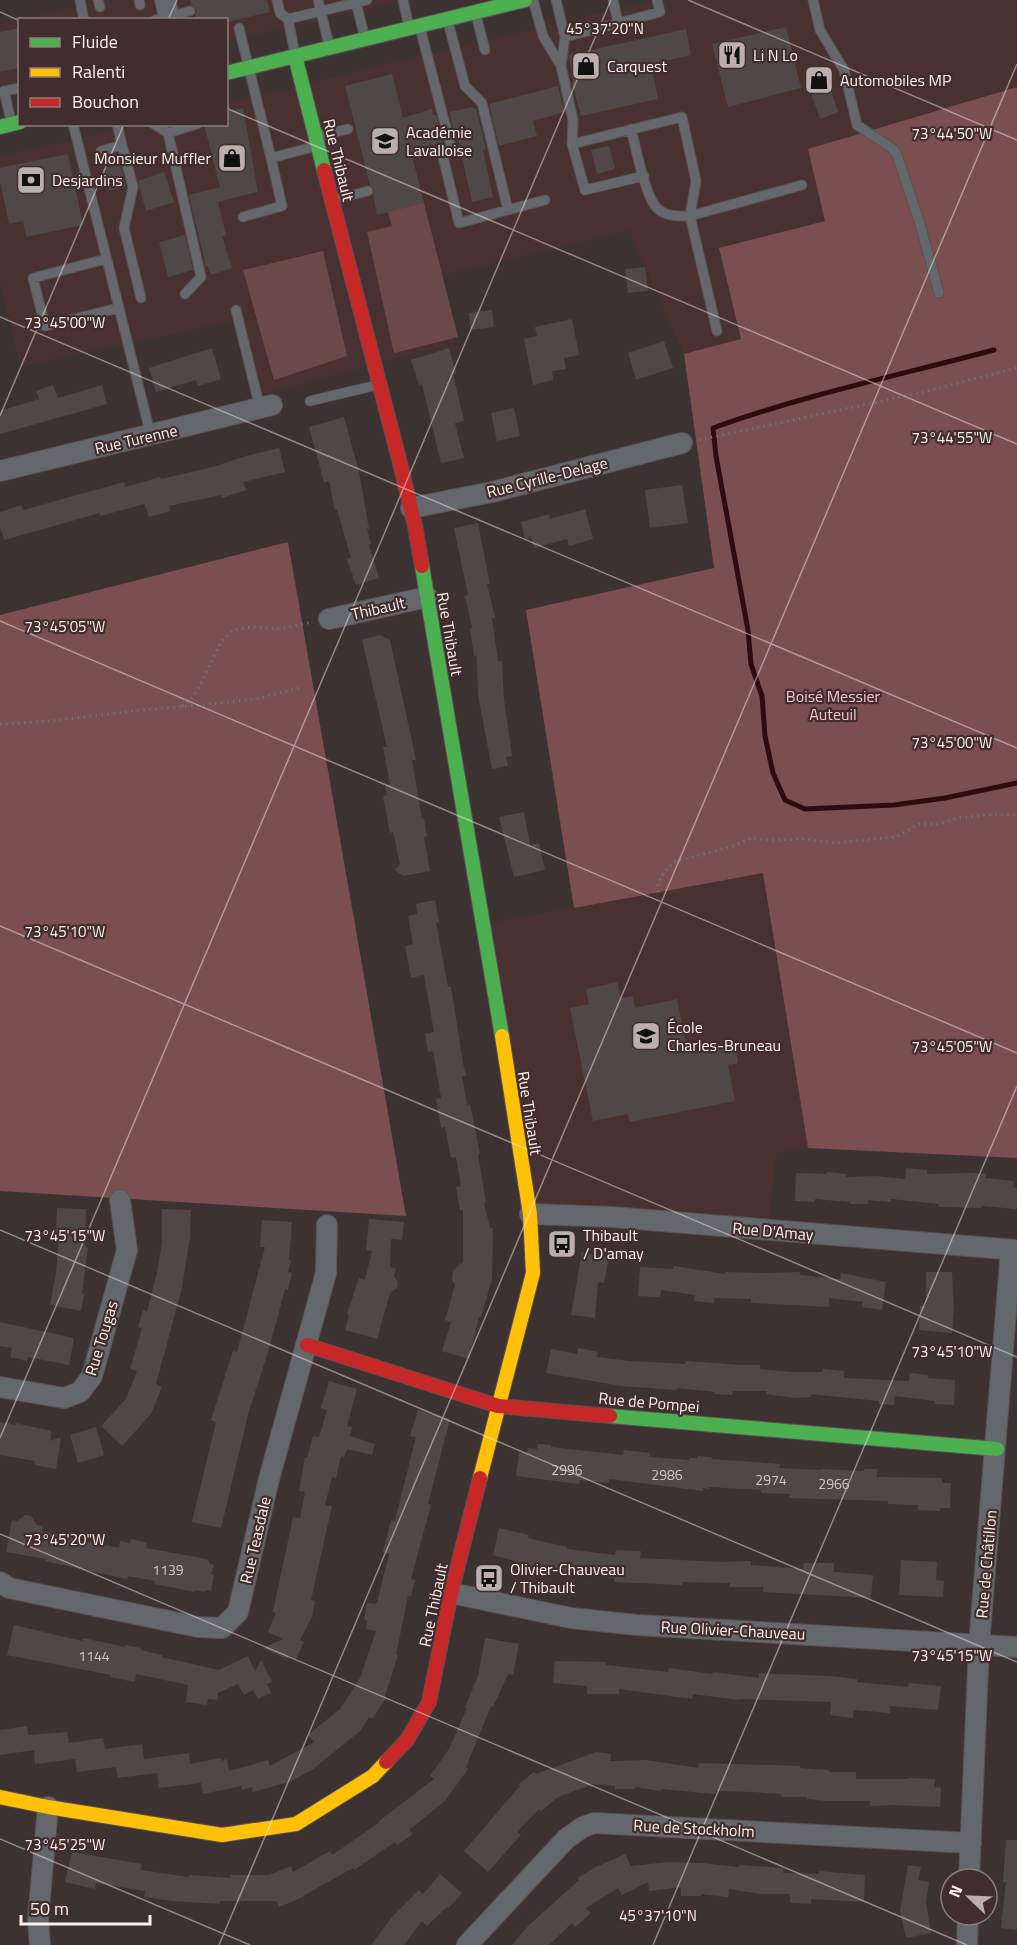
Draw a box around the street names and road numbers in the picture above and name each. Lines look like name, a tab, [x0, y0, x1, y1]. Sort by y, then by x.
street label: Rue Thibault	[317, 116, 361, 204]
street label: Rue Turenne	[92, 418, 180, 460]
street label: Rue Cyrille-Delage	[484, 450, 610, 504]
street label: Thibault	[349, 590, 408, 626]
street label: Rue Thibault	[431, 590, 469, 678]
street label: Rue Thibault	[512, 1069, 549, 1157]
street label: Rue D'Amay	[731, 1215, 815, 1247]
street label: Rue Tougas	[78, 1297, 124, 1379]
street label: Rue de Pompei	[598, 1386, 700, 1418]
street label: Rue Teasdale	[233, 1494, 277, 1586]
street label: Rue de Châtillon	[969, 1509, 1003, 1619]
street label: Rue Thibault	[412, 1561, 454, 1649]
street label: Rue Olivier-Chauveau	[660, 1614, 806, 1646]
street label: Rue de Stockholm	[633, 1813, 755, 1843]

